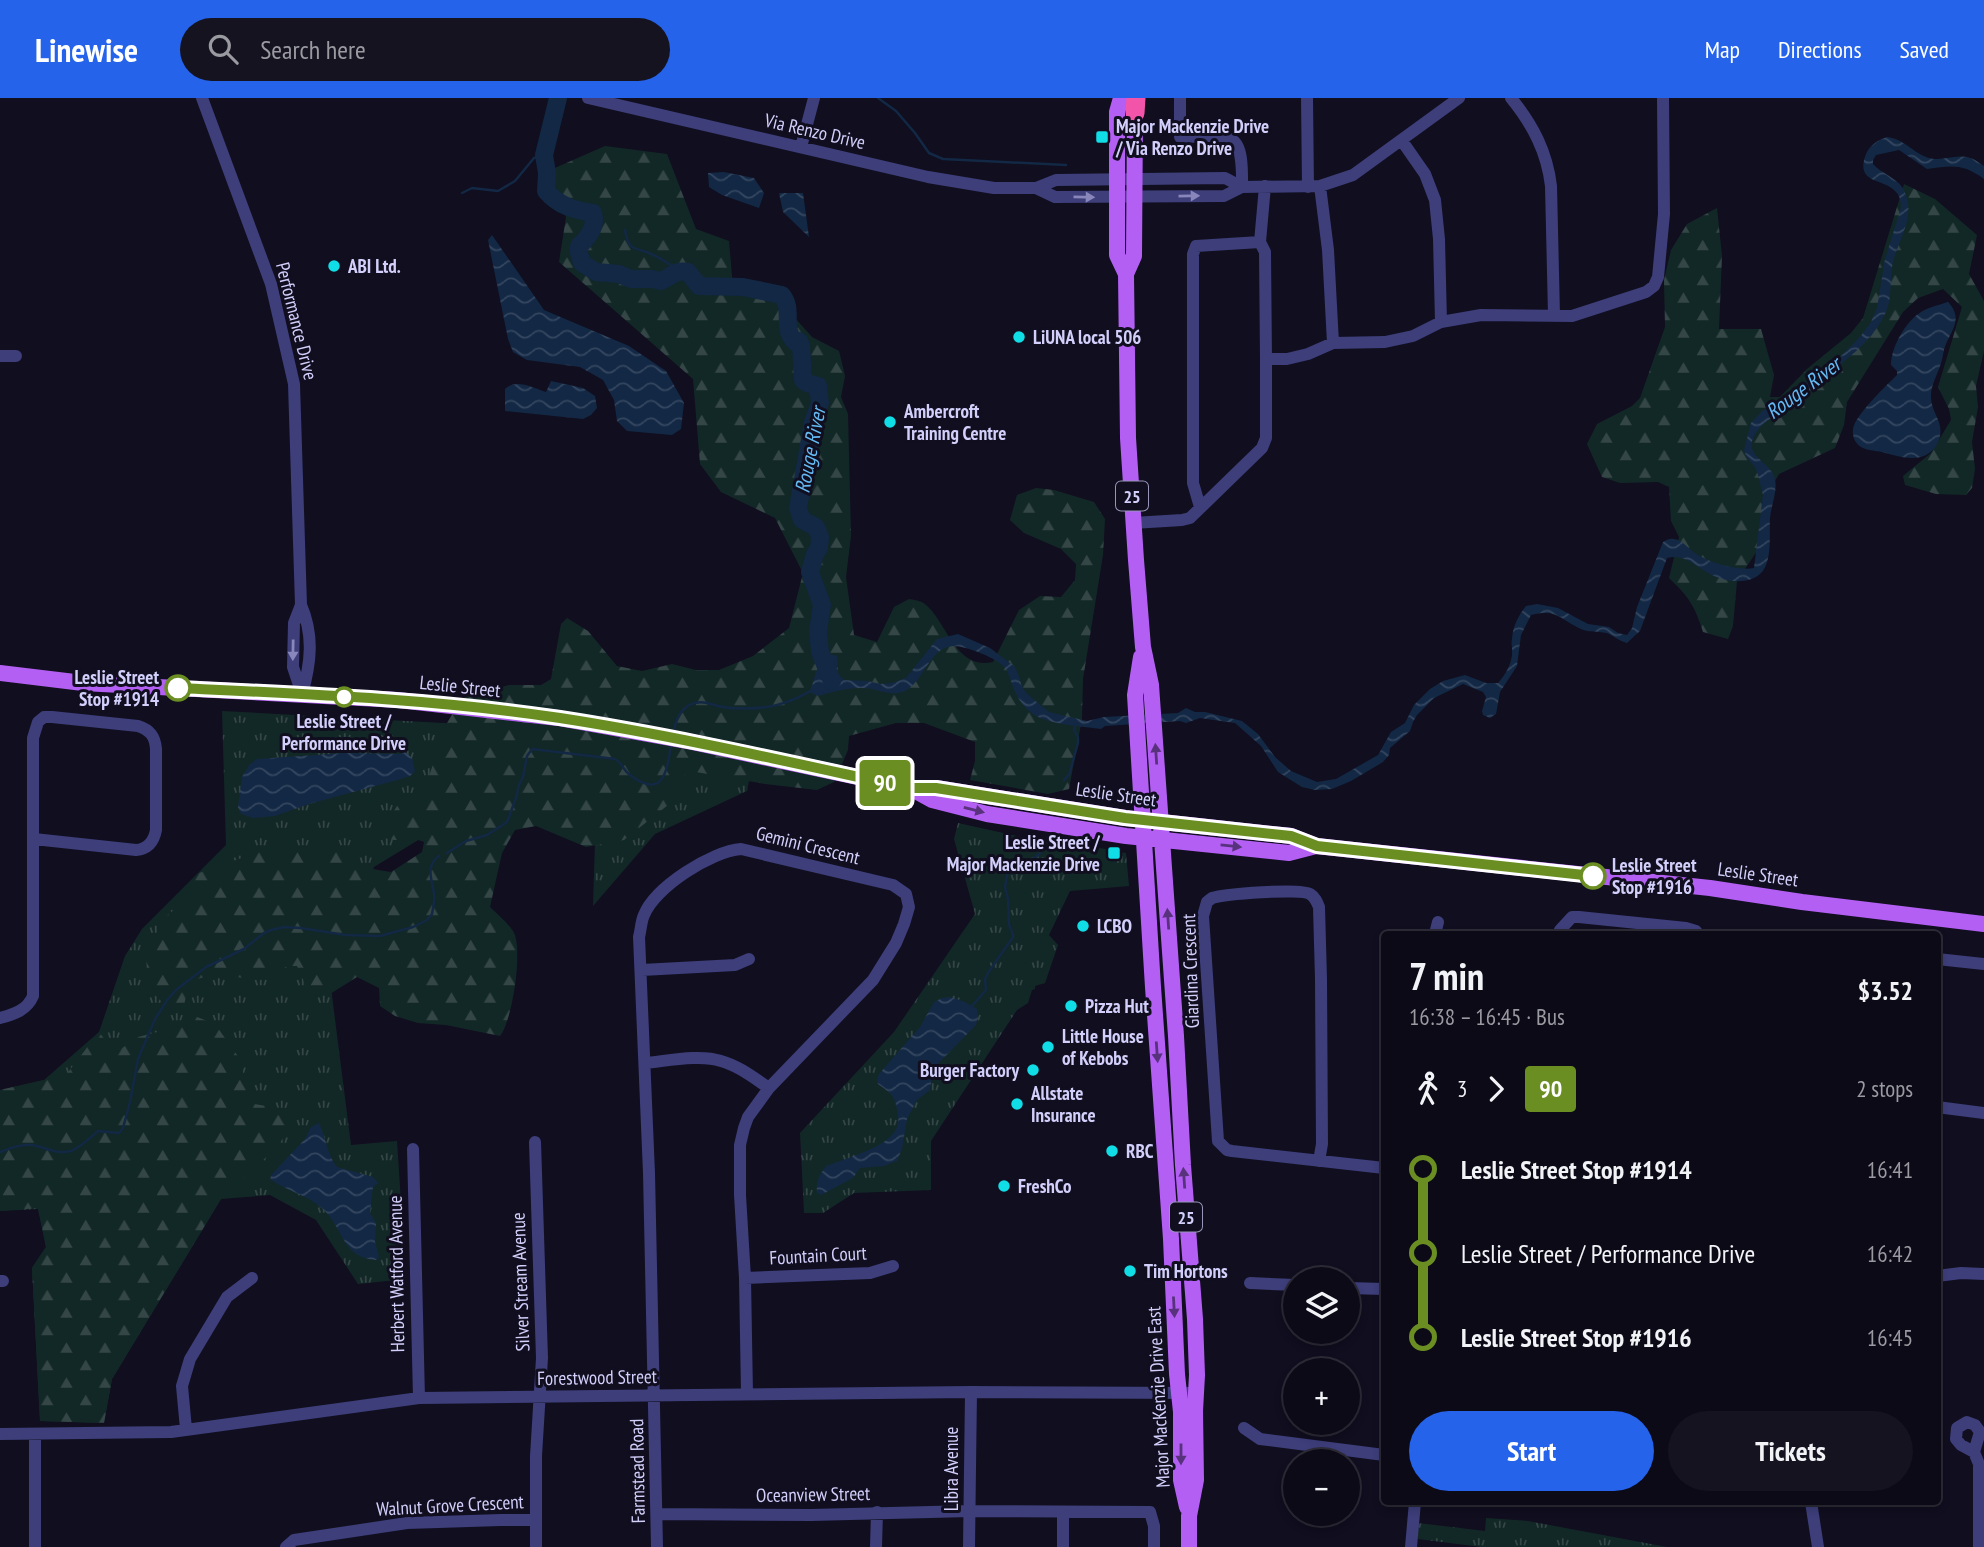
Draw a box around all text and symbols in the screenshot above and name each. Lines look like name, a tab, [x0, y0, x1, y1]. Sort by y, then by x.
search box	[180, 18, 670, 81]
text: Linewise	[35, 28, 138, 71]
icon: search	[204, 30, 242, 68]
text: Search here	[260, 33, 366, 66]
text: Map	[1705, 34, 1740, 65]
text: Directions	[1778, 34, 1862, 65]
text: Saved	[1900, 34, 1949, 65]
street label: Via Renzo Drive	[761, 108, 868, 154]
place label: Major Mackenzie Drive / Via Renzo Drive	[1115, 114, 1269, 160]
marker: Major Mackenzie Drive / Via Renzo Drive	[1094, 129, 1110, 145]
one-way arrow	[1178, 190, 1200, 202]
one-way arrow	[1074, 191, 1096, 203]
place label: ABI Ltd.	[347, 254, 401, 278]
marker: ABI Ltd.	[326, 258, 342, 274]
street label: Performance Drive	[271, 260, 323, 382]
place label: LiUNA local 506	[1033, 325, 1141, 349]
marker: LiUNA local 506	[1011, 329, 1027, 345]
water label: Rouge River	[1760, 349, 1848, 425]
place label: Ambercroft Training Centre	[903, 399, 1007, 445]
water label: Rouge River	[788, 402, 832, 495]
marker: Ambercroft Training Centre	[882, 414, 898, 430]
road number: 25	[1116, 482, 1148, 510]
one-way arrow	[287, 639, 299, 661]
place label: Leslie Street Stop #1914	[75, 665, 159, 711]
street label: Leslie Street	[418, 670, 502, 702]
marker: Leslie Street Stop #1914	[165, 675, 191, 701]
marker: Leslie Street / Performance Drive	[334, 687, 354, 707]
place label: Leslie Street / Performance Drive	[282, 709, 406, 755]
one-way arrow	[1150, 742, 1161, 764]
line badge: 90	[854, 760, 917, 806]
text: 90	[874, 767, 896, 798]
street label: Leslie Street	[1074, 776, 1159, 812]
one-way arrow	[963, 805, 985, 816]
street label: Gemini Crescent	[754, 821, 863, 870]
place label: Leslie Street / Major Mackenzie Drive	[947, 830, 1100, 876]
one-way arrow	[1220, 841, 1242, 852]
marker: Leslie Street / Major Mackenzie Drive	[1106, 845, 1122, 861]
place label: Leslie Street Stop #1916	[1612, 853, 1697, 899]
street label: Leslie Street	[1716, 856, 1801, 892]
marker: Leslie Street Stop #1916	[1580, 863, 1606, 889]
one-way arrow	[1162, 908, 1173, 930]
street label: Giardina Crescent	[1176, 913, 1204, 1029]
place label: LCBO	[1097, 914, 1132, 938]
marker: LCBO	[1075, 918, 1091, 934]
text: 7 min	[1409, 951, 1484, 1000]
text: $3.52	[1858, 974, 1913, 1007]
place label: Pizza Hut	[1085, 994, 1149, 1018]
marker: Pizza Hut	[1063, 998, 1079, 1014]
text: 16:38 – 16:45 · Bus	[1409, 1002, 1565, 1031]
place label: Little House of Kebobs	[1062, 1024, 1144, 1070]
marker: Little House of Kebobs	[1040, 1039, 1056, 1055]
one-way arrow	[1152, 1041, 1163, 1063]
place label: Burger Factory	[920, 1058, 1019, 1082]
marker: Burger Factory	[1025, 1062, 1041, 1078]
icon: walk	[1409, 1070, 1447, 1108]
icon: forward	[1477, 1070, 1515, 1108]
text: 90	[1539, 1073, 1562, 1104]
text: 3	[1457, 1074, 1467, 1103]
text: 2 stops	[1856, 1074, 1913, 1103]
place label: Allstate Insurance	[1030, 1081, 1096, 1127]
marker: Allstate Insurance	[1009, 1096, 1025, 1112]
place label: RBC	[1126, 1139, 1154, 1163]
marker: RBC	[1104, 1143, 1120, 1159]
text: Leslie Street Stop #1914	[1461, 1153, 1692, 1186]
text: 16:41	[1867, 1155, 1913, 1184]
one-way arrow	[1178, 1166, 1189, 1188]
place label: FreshCo	[1018, 1174, 1071, 1198]
marker: FreshCo	[996, 1178, 1012, 1194]
street label: Herbert Watford Avenue	[383, 1195, 409, 1353]
road number: 25	[1170, 1202, 1202, 1232]
street label: Silver Stream Avenue	[506, 1212, 534, 1352]
text: Leslie Street / Performance Drive	[1461, 1237, 1755, 1270]
text: 16:42	[1867, 1239, 1913, 1268]
street label: Fountain Court	[769, 1240, 868, 1270]
place label: Tim Hortons	[1144, 1259, 1228, 1283]
marker: Tim Hortons	[1122, 1263, 1138, 1279]
map controls	[1283, 1267, 1360, 1526]
button: layers	[1283, 1267, 1360, 1344]
one-way arrow	[1169, 1297, 1180, 1319]
street label: Major MacKenzie Drive East	[1141, 1305, 1175, 1488]
text: Leslie Street Stop #1916	[1461, 1321, 1692, 1354]
text: 16:45	[1867, 1323, 1913, 1352]
button: +	[1283, 1358, 1360, 1435]
street label: Forestwood Street	[537, 1364, 658, 1390]
button: Start	[1409, 1411, 1654, 1491]
button: Tickets	[1668, 1411, 1913, 1491]
street label: Farmstead Road	[624, 1418, 650, 1524]
street label: Libra Avenue	[939, 1427, 963, 1511]
one-way arrow	[1175, 1444, 1187, 1466]
button: −	[1283, 1449, 1360, 1526]
street label: Oceanview Street	[756, 1481, 871, 1507]
street label: Walnut Grove Crescent	[376, 1489, 525, 1521]

